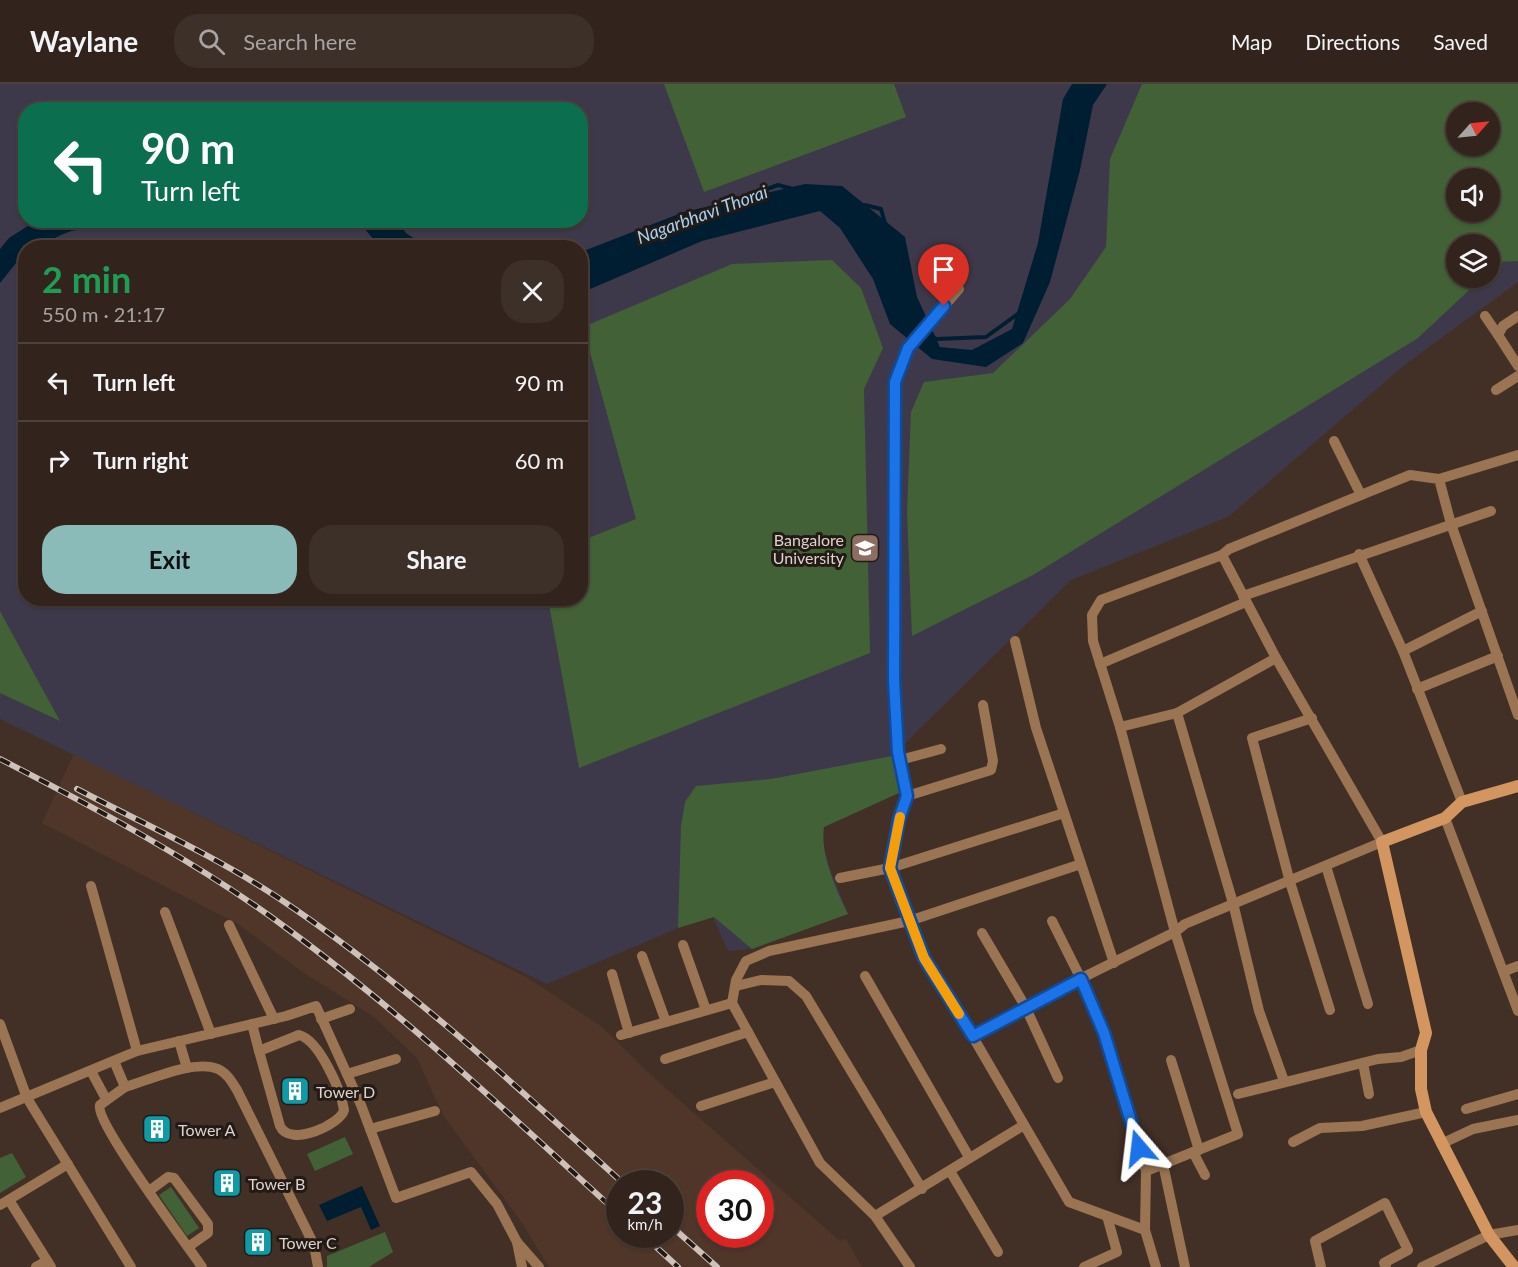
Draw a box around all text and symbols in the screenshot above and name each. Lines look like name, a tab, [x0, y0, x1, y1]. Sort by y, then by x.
search box	[174, 14, 594, 68]
text: Waylane	[30, 24, 138, 58]
icon: search	[195, 25, 228, 58]
text: Search here	[243, 28, 357, 55]
text: Map	[1231, 29, 1272, 54]
text: Directions	[1305, 29, 1400, 54]
text: Saved	[1433, 29, 1488, 54]
north arrow	[1446, 102, 1500, 156]
map controls	[1446, 102, 1500, 288]
text: 90 m	[141, 123, 235, 173]
icon: left	[42, 126, 120, 204]
button: sound	[1446, 168, 1500, 222]
text: Turn left	[141, 174, 240, 207]
water label: Nagarbhavi Thorai	[634, 180, 770, 248]
button: layers	[1446, 234, 1500, 288]
pin	[918, 244, 969, 306]
icon: arrive	[927, 253, 960, 286]
text: 2 min	[42, 257, 131, 301]
button: close	[501, 260, 564, 323]
text: 550 m · 21:17	[42, 302, 165, 326]
icon: left	[42, 366, 75, 399]
text: Turn left	[93, 369, 175, 396]
text: 90 m	[515, 369, 564, 396]
icon: right	[42, 444, 75, 477]
text: Turn right	[93, 447, 188, 474]
text: 60 m	[515, 447, 564, 474]
button: Exit	[42, 525, 297, 594]
button: Share	[309, 525, 564, 594]
place label: Bangalore University	[773, 530, 845, 567]
school or university icon: Bangalore University	[849, 532, 881, 564]
building icon: Tower D	[279, 1075, 311, 1107]
place label: Tower D	[316, 1082, 375, 1101]
building icon: Tower A	[141, 1113, 173, 1145]
position arrow	[1107, 1116, 1171, 1180]
place label: Tower A	[178, 1120, 235, 1139]
building icon: Tower B	[211, 1167, 243, 1199]
speed limit sign: 30	[696, 1170, 774, 1248]
place label: Tower B	[248, 1174, 305, 1193]
text: 23	[628, 1184, 662, 1220]
text: km/h	[627, 1215, 663, 1233]
building icon: Tower C	[242, 1226, 274, 1258]
place label: Tower C	[279, 1233, 337, 1252]

